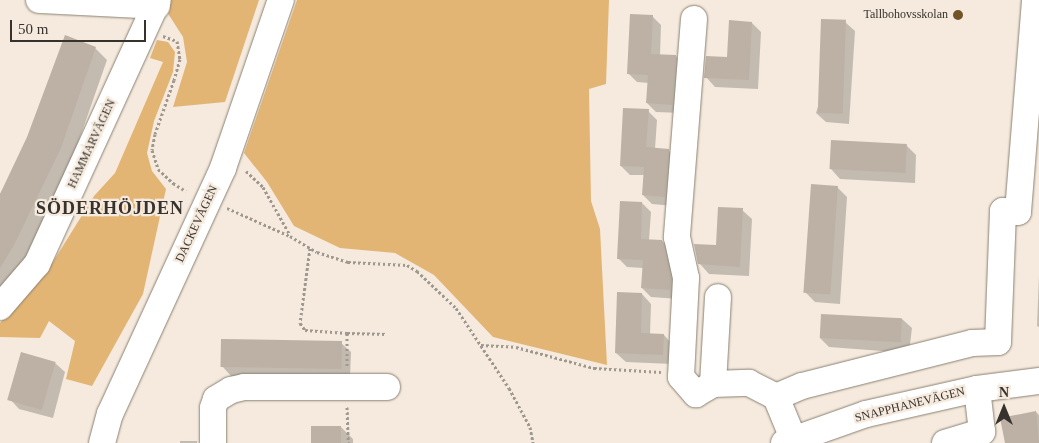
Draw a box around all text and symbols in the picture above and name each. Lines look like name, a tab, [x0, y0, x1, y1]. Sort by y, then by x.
place label: Tallbohovsskolan	[864, 8, 948, 22]
marker: Tallbohovsskolan	[952, 9, 964, 21]
scale bar	[12, 10, 149, 42]
text: 50 m	[18, 21, 48, 37]
street label: HAMMARVÄGEN	[65, 97, 119, 191]
street label: DACKEVÄGEN	[173, 183, 221, 265]
district label: SÖDERHÖJDEN	[35, 197, 185, 219]
north arrow	[979, 383, 1029, 433]
street label: SNAPPHANEVÄGEN	[854, 384, 966, 426]
text: N	[999, 385, 1009, 400]

